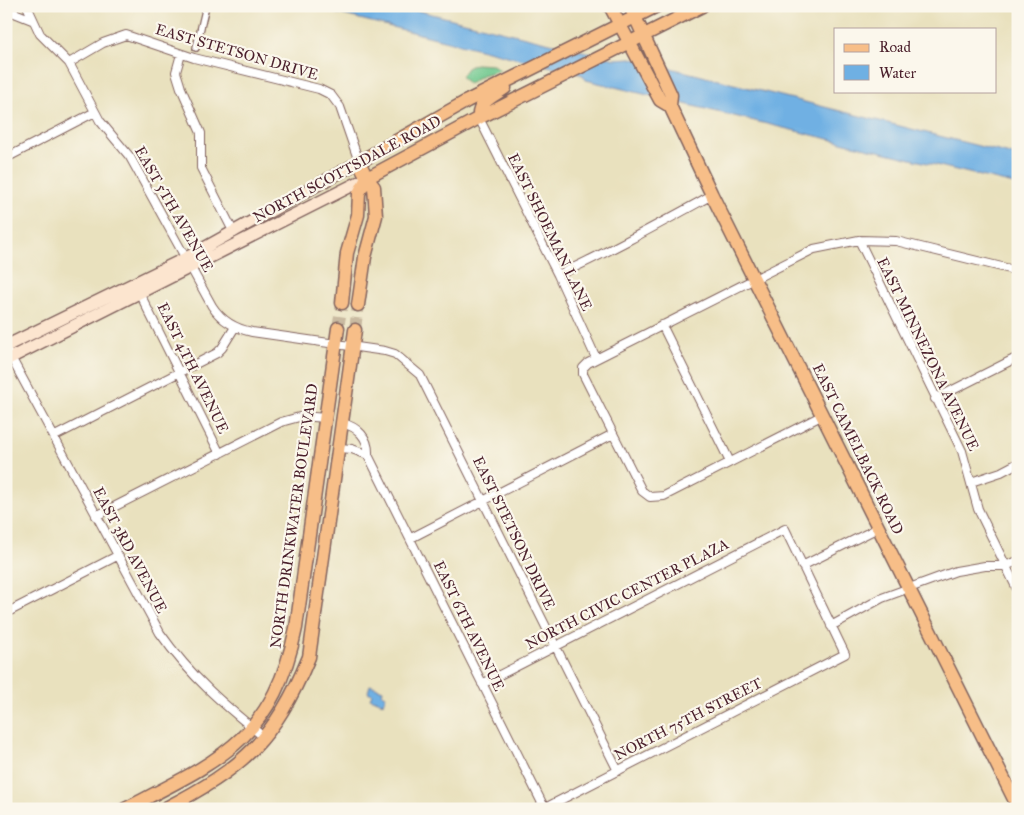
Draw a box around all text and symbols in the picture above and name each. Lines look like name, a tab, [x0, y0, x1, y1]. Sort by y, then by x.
street label: EAST STETSON DRIVE	[153, 20, 321, 84]
legend	[834, 28, 996, 92]
text: Road	[879, 38, 911, 56]
text: Water	[879, 64, 916, 82]
street label: NORTH SCOTTSDALE ROAD	[250, 112, 444, 226]
street label: EAST 5TH AVENUE	[131, 143, 217, 275]
street label: EAST SHOEMAN LANE	[504, 150, 596, 314]
street label: EAST MINNEZONA AVENUE	[873, 254, 983, 454]
street label: EAST 4TH AVENUE	[154, 300, 233, 437]
street label: EAST CAMELBACK ROAD	[809, 361, 907, 537]
street label: NORTH DRINKWATER BOULEVARD	[266, 382, 322, 650]
street label: EAST STETSON DRIVE	[469, 453, 559, 613]
street label: EAST 3RD AVENUE	[89, 484, 171, 616]
street label: NORTH CIVIC CENTER PLAZA	[522, 535, 732, 653]
street label: EAST 6TH AVENUE	[430, 558, 508, 694]
street label: NORTH 75TH STREET	[611, 674, 765, 764]

